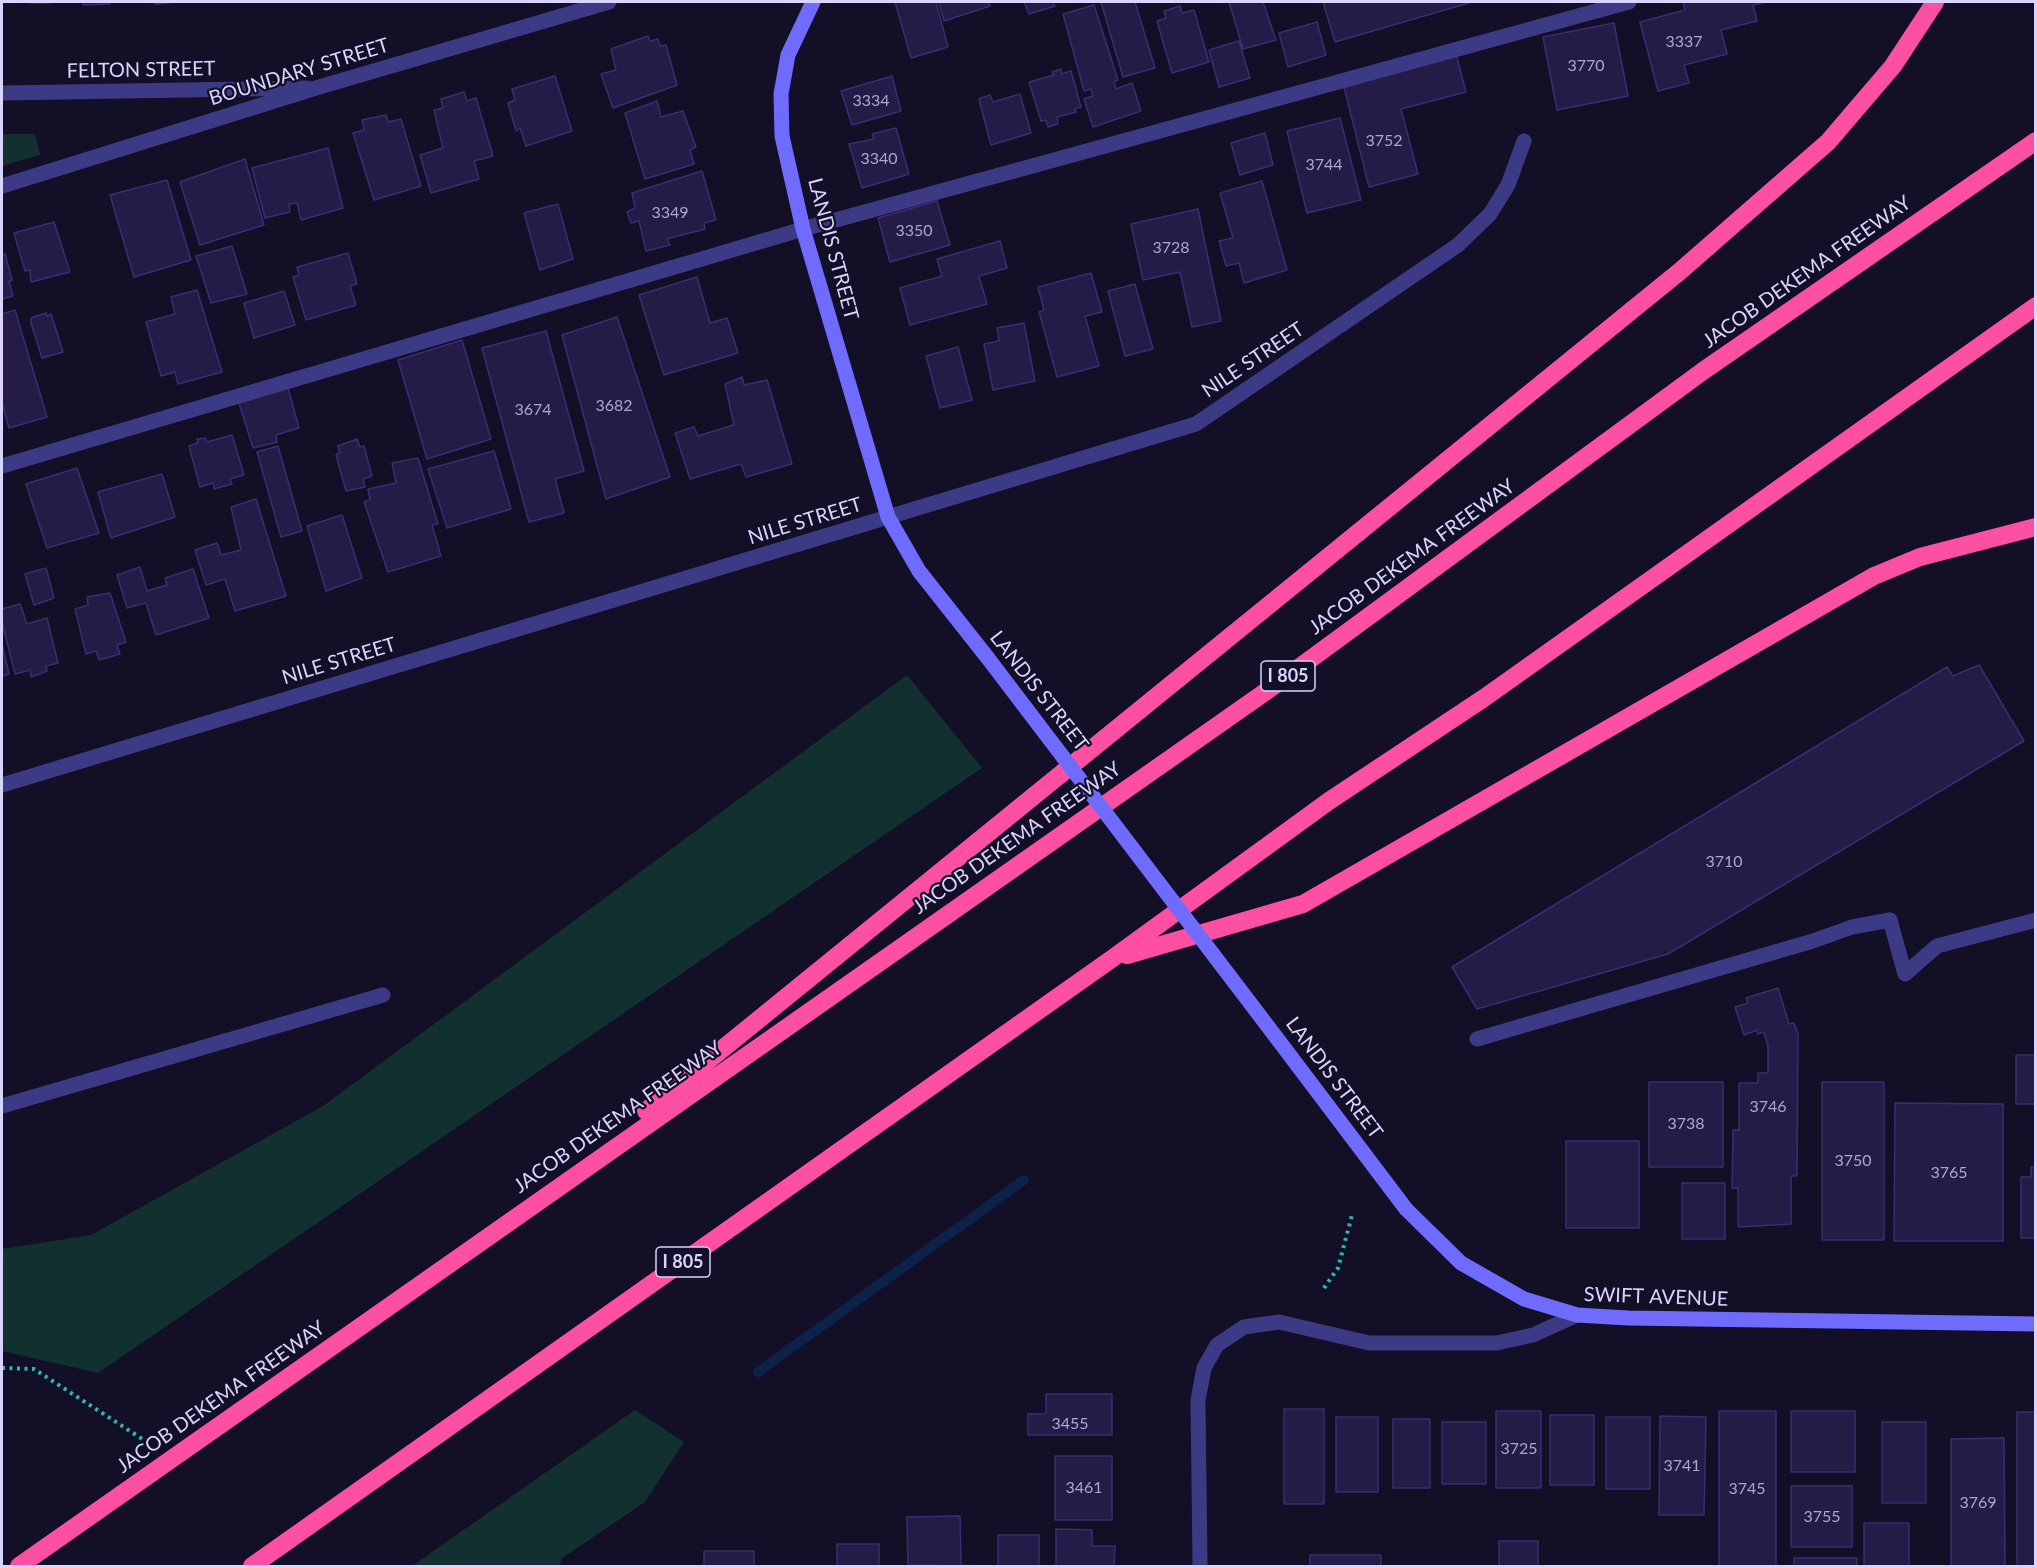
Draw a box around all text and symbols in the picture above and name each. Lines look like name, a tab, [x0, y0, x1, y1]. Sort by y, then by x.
house number: 3337	[1665, 32, 1703, 52]
street label: BOUNDARY STREET	[206, 33, 392, 111]
house number: 3770	[1567, 56, 1605, 76]
street label: FELTON STREET	[66, 57, 216, 83]
house number: 3334	[852, 91, 890, 111]
house number: 3752	[1365, 131, 1403, 151]
house number: 3340	[860, 149, 898, 169]
house number: 3744	[1305, 155, 1343, 175]
street label: LANDIS STREET	[803, 175, 863, 323]
street label: JACOB DEKEMA FREEWAY	[1698, 191, 1916, 353]
house number: 3349	[651, 203, 689, 223]
house number: 3350	[895, 221, 933, 241]
house number: 3728	[1152, 238, 1190, 258]
street label: NILE STREET	[1197, 317, 1309, 403]
house number: 3682	[595, 396, 633, 416]
house number: 3674	[514, 400, 552, 420]
street label: JACOB DEKEMA FREEWAY	[1304, 474, 1520, 640]
street label: NILE STREET	[745, 492, 865, 550]
street label: LANDIS STREET	[985, 626, 1093, 756]
street label: NILE STREET	[279, 632, 399, 690]
road number: I 805	[1261, 661, 1315, 691]
street label: JACOB DEKEMA FREEWAY	[908, 757, 1126, 919]
house number: 3710	[1705, 852, 1743, 872]
street label: LANDIS STREET	[1280, 1012, 1388, 1144]
street label: JACOB DEKEMA FREEWAY	[509, 1036, 727, 1198]
house number: 3746	[1749, 1097, 1787, 1117]
house number: 3738	[1667, 1114, 1705, 1134]
house number: 3750	[1834, 1151, 1872, 1171]
house number: 3765	[1930, 1163, 1968, 1183]
road number: I 805	[656, 1247, 710, 1277]
street label: SWIFT AVENUE	[1583, 1282, 1729, 1312]
street label: JACOB DEKEMA FREEWAY	[112, 1316, 330, 1478]
house number: 3455	[1051, 1414, 1089, 1434]
house number: 3725	[1500, 1439, 1538, 1459]
house number: 3741	[1663, 1456, 1701, 1476]
house number: 3461	[1065, 1478, 1103, 1498]
house number: 3745	[1728, 1479, 1766, 1499]
house number: 3769	[1959, 1493, 1997, 1513]
house number: 3755	[1803, 1507, 1841, 1527]

